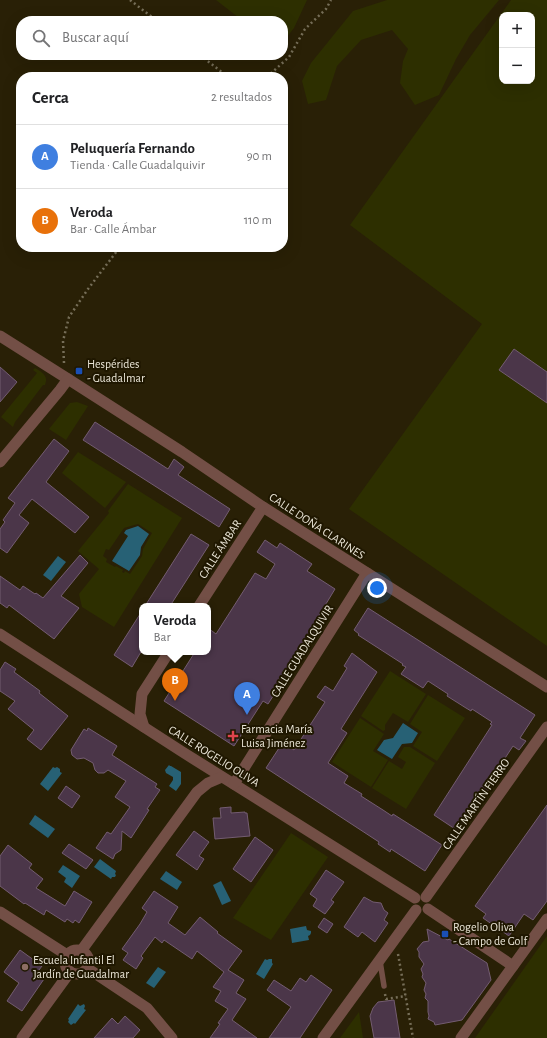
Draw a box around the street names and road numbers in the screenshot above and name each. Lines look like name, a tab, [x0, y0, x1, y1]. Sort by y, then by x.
street label: CALLE DOÑA CLARINES	[267, 489, 368, 561]
street label: CALLE ÁMBAR	[196, 517, 244, 581]
street label: CALLE GUADALQUIVIR	[269, 602, 336, 700]
street label: CALLE ROGELIO OLIVA	[166, 723, 262, 789]
street label: CALLE MARTÍN FIERRO	[439, 756, 512, 852]

